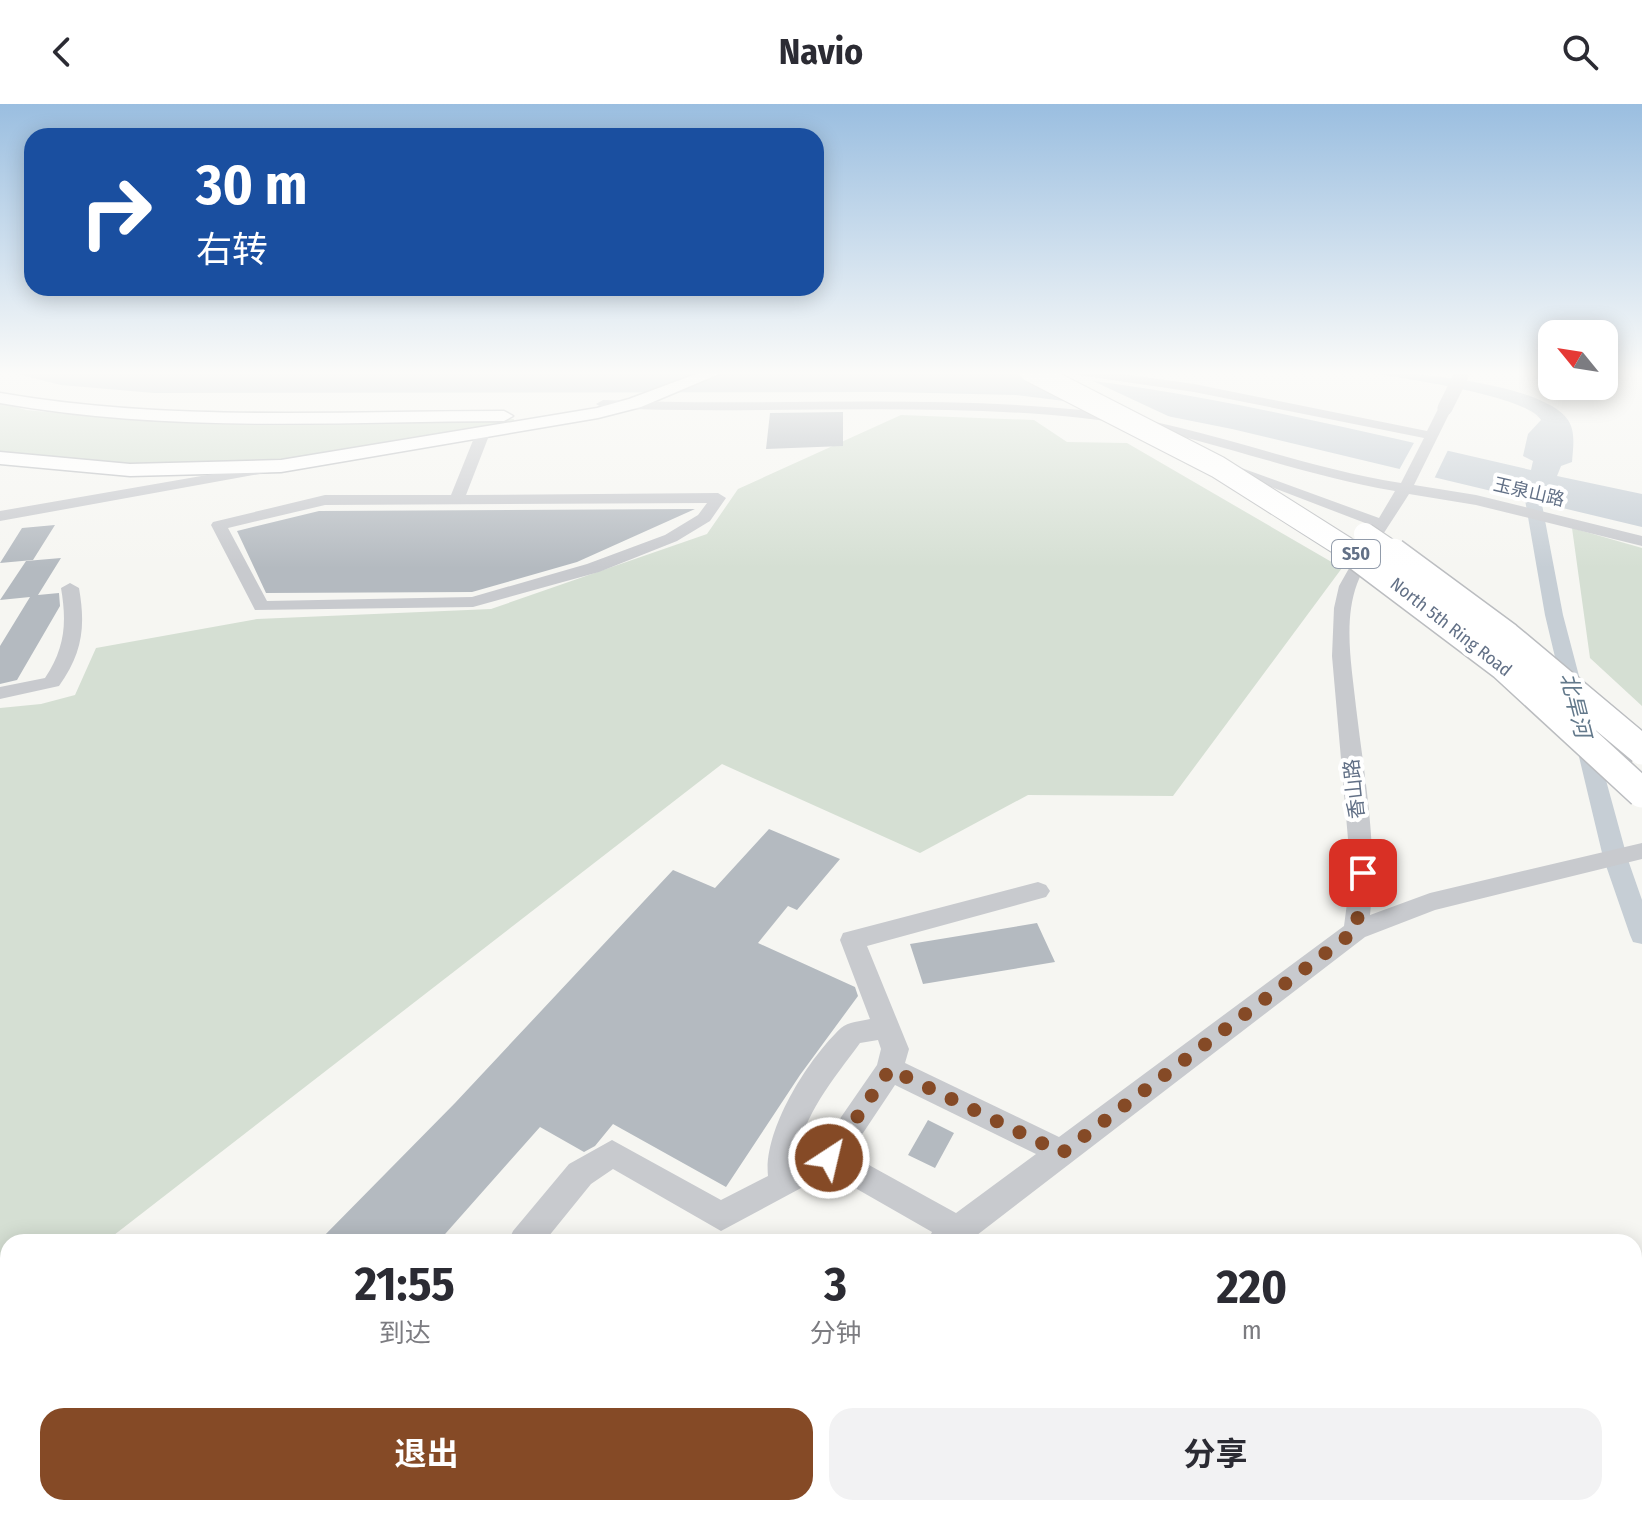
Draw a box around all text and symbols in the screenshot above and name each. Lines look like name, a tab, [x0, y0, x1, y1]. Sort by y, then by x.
icon: back	[40, 30, 84, 74]
text: Navio	[779, 30, 863, 74]
icon: search	[1558, 30, 1602, 74]
text: 30 m	[196, 152, 307, 219]
icon: right	[64, 160, 168, 264]
text: 右转	[196, 228, 268, 272]
north arrow	[1538, 320, 1618, 400]
map controls	[1538, 320, 1618, 400]
street label: 玉泉山路	[1491, 473, 1567, 511]
road number: S50	[1332, 540, 1380, 568]
street label: North 5th Ring Road	[1386, 573, 1516, 681]
water label: 北旱河	[1554, 670, 1598, 744]
street label: 香山路	[1339, 758, 1369, 820]
pin	[1329, 839, 1397, 907]
icon: arrive	[1341, 851, 1385, 895]
position arrow	[787, 1116, 871, 1200]
text: 21:55	[355, 1255, 455, 1313]
text: 3	[824, 1255, 847, 1313]
text: 220	[1216, 1258, 1287, 1316]
text: m	[1242, 1315, 1262, 1346]
text: 到达	[379, 1318, 431, 1349]
text: 分钟	[810, 1318, 862, 1349]
button: 退出	[40, 1408, 813, 1500]
button: 分享	[829, 1408, 1602, 1500]

